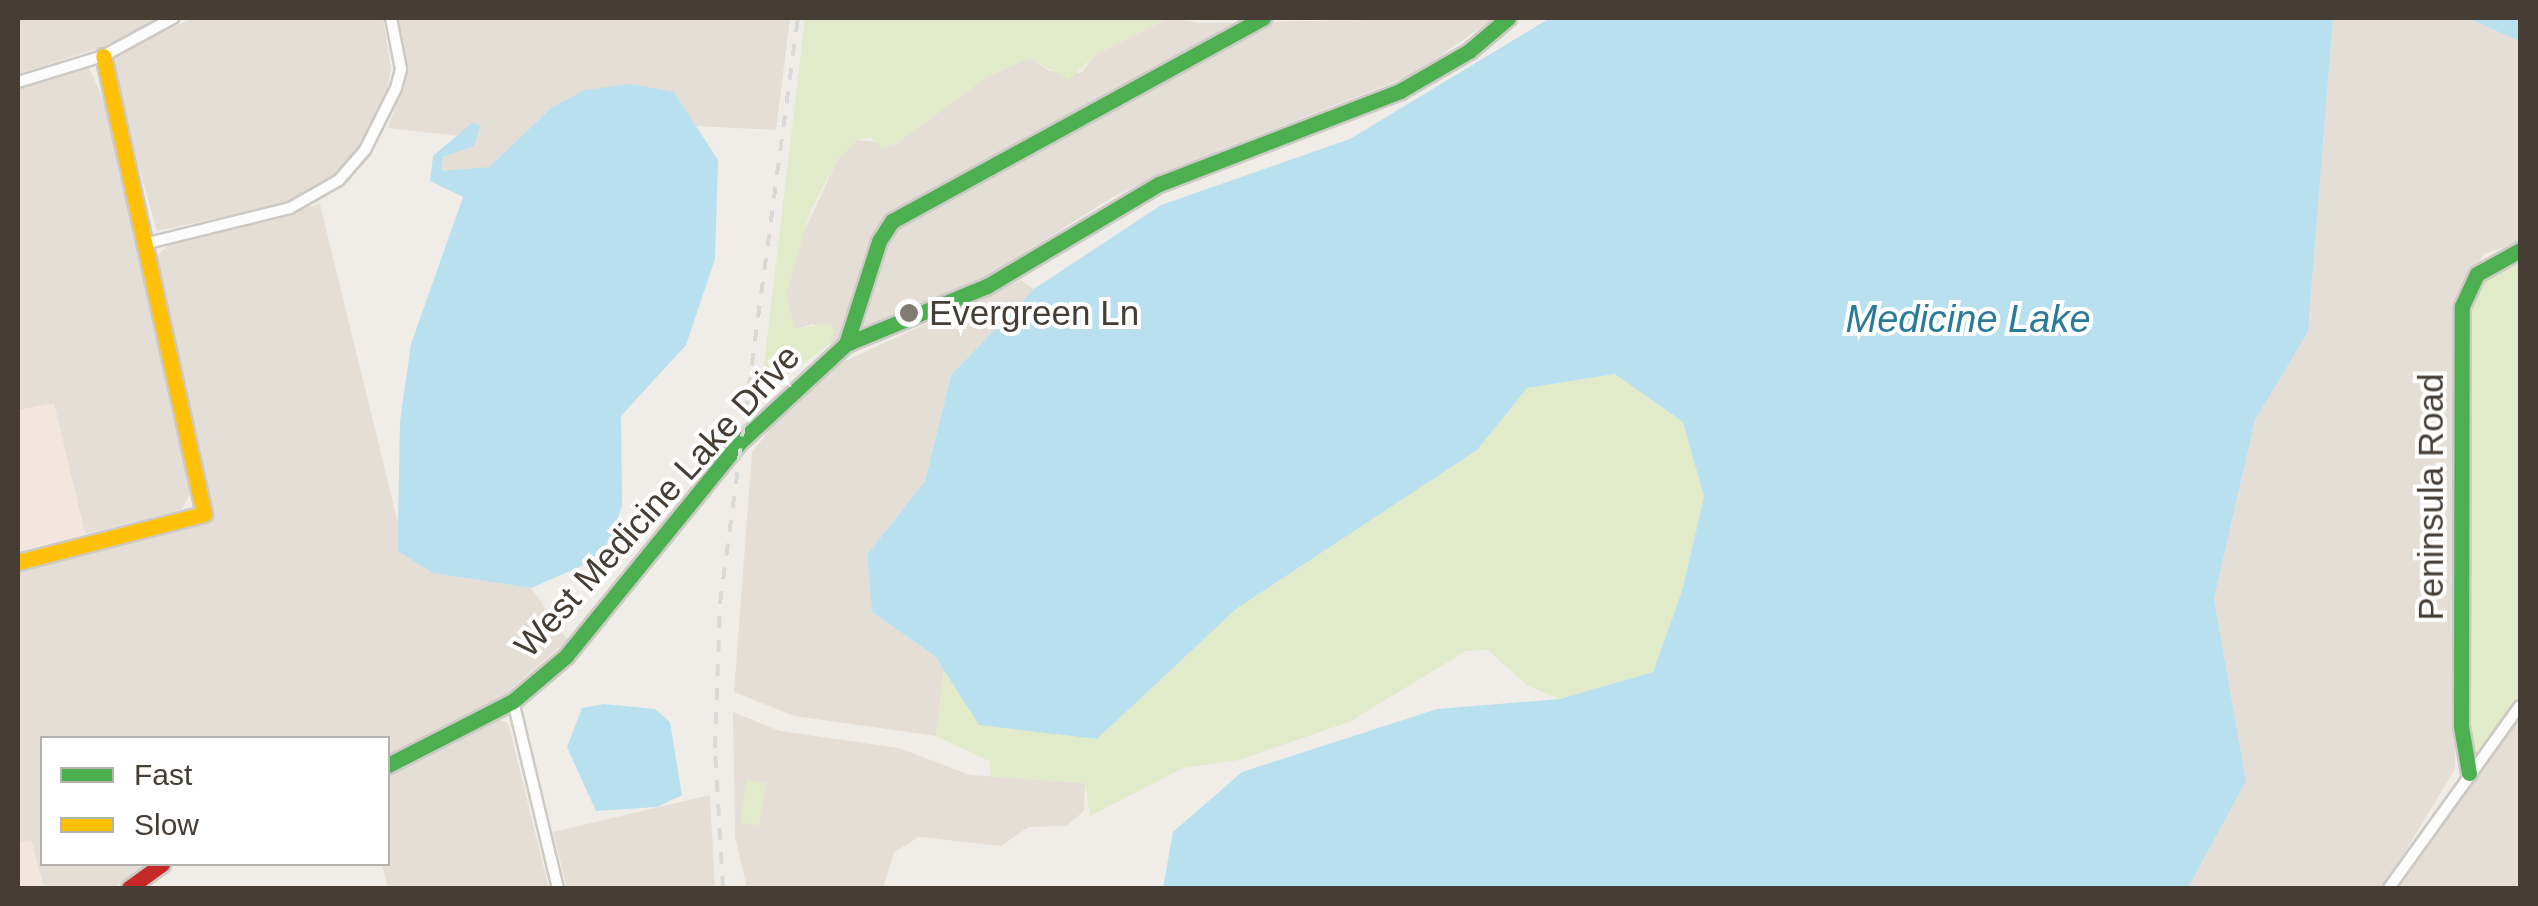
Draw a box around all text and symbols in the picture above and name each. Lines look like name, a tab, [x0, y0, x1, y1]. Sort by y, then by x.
place label: Evergreen Ln	[929, 292, 1139, 334]
water label: Medicine Lake	[1845, 297, 2091, 343]
marker: Evergreen Ln	[898, 302, 920, 324]
street label: West Medicine Lake Drive	[506, 336, 808, 666]
street label: Peninsula Road	[2410, 373, 2452, 621]
legend	[40, 736, 390, 866]
text: Fast	[134, 758, 192, 791]
text: Slow	[134, 808, 199, 841]

